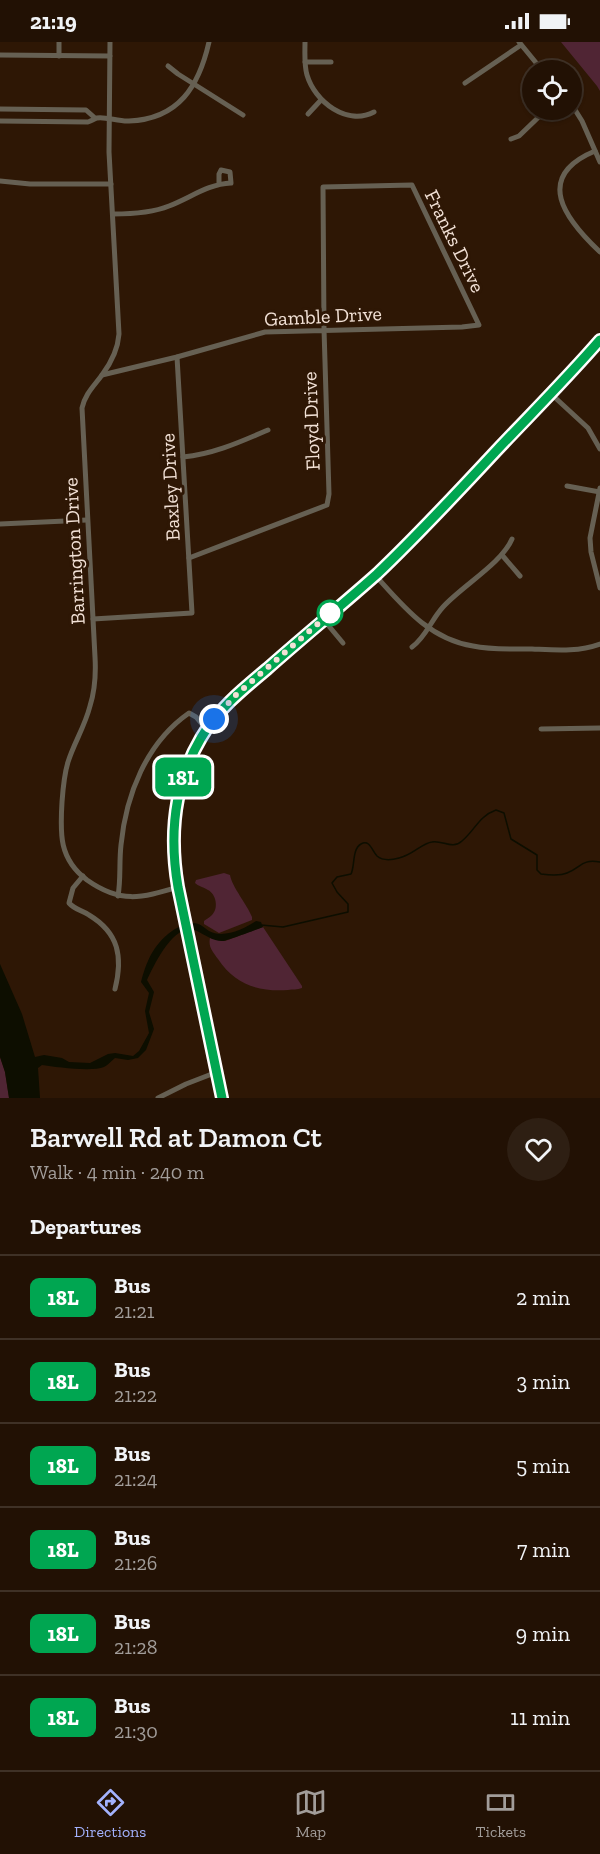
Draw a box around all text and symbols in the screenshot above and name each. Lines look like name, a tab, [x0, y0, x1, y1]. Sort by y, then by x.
text: 21:19	[30, 8, 77, 35]
map controls	[522, 60, 582, 120]
button: locate	[522, 60, 582, 120]
street label: Franks Drive	[420, 186, 490, 296]
street label: Gamble Drive	[264, 301, 382, 331]
street label: Floyd Drive	[297, 371, 325, 471]
street label: Baxley Drive	[155, 433, 185, 541]
street label: Barrington Drive	[58, 477, 90, 625]
unlabelled marker	[317, 600, 343, 626]
your location	[199, 704, 229, 734]
line badge: 18L	[148, 758, 218, 796]
text: 18L	[167, 765, 199, 790]
button: heart	[507, 1118, 570, 1181]
text: Barwell Rd at Damon Ct	[30, 1121, 322, 1154]
text: Walk · 4 min · 240 m	[30, 1160, 204, 1184]
text: Departures	[30, 1213, 141, 1240]
text: Bus	[114, 1272, 151, 1299]
text: 2 min	[516, 1284, 570, 1311]
text: 18L	[47, 1285, 79, 1310]
text: 21:21	[114, 1299, 154, 1323]
text: Bus	[114, 1356, 151, 1383]
text: 3 min	[516, 1368, 570, 1395]
text: 18L	[47, 1369, 79, 1394]
text: 21:22	[114, 1383, 157, 1407]
text: Bus	[114, 1440, 151, 1467]
text: 5 min	[516, 1452, 570, 1479]
text: 18L	[47, 1453, 79, 1478]
text: 21:24	[114, 1467, 158, 1491]
text: Bus	[114, 1524, 151, 1551]
text: 7 min	[517, 1536, 570, 1563]
text: 18L	[47, 1537, 79, 1562]
text: 21:26	[114, 1551, 157, 1575]
text: Bus	[114, 1608, 151, 1635]
text: 9 min	[516, 1620, 570, 1647]
text: 18L	[47, 1621, 79, 1646]
text: 21:28	[114, 1635, 158, 1659]
text: Bus	[114, 1692, 151, 1719]
text: 11 min	[510, 1704, 570, 1731]
text: 18L	[47, 1705, 79, 1730]
text: 21:30	[114, 1719, 158, 1743]
tab: Directions	[74, 1786, 146, 1841]
tab: Map	[294, 1786, 327, 1841]
tab: Tickets	[476, 1786, 526, 1841]

